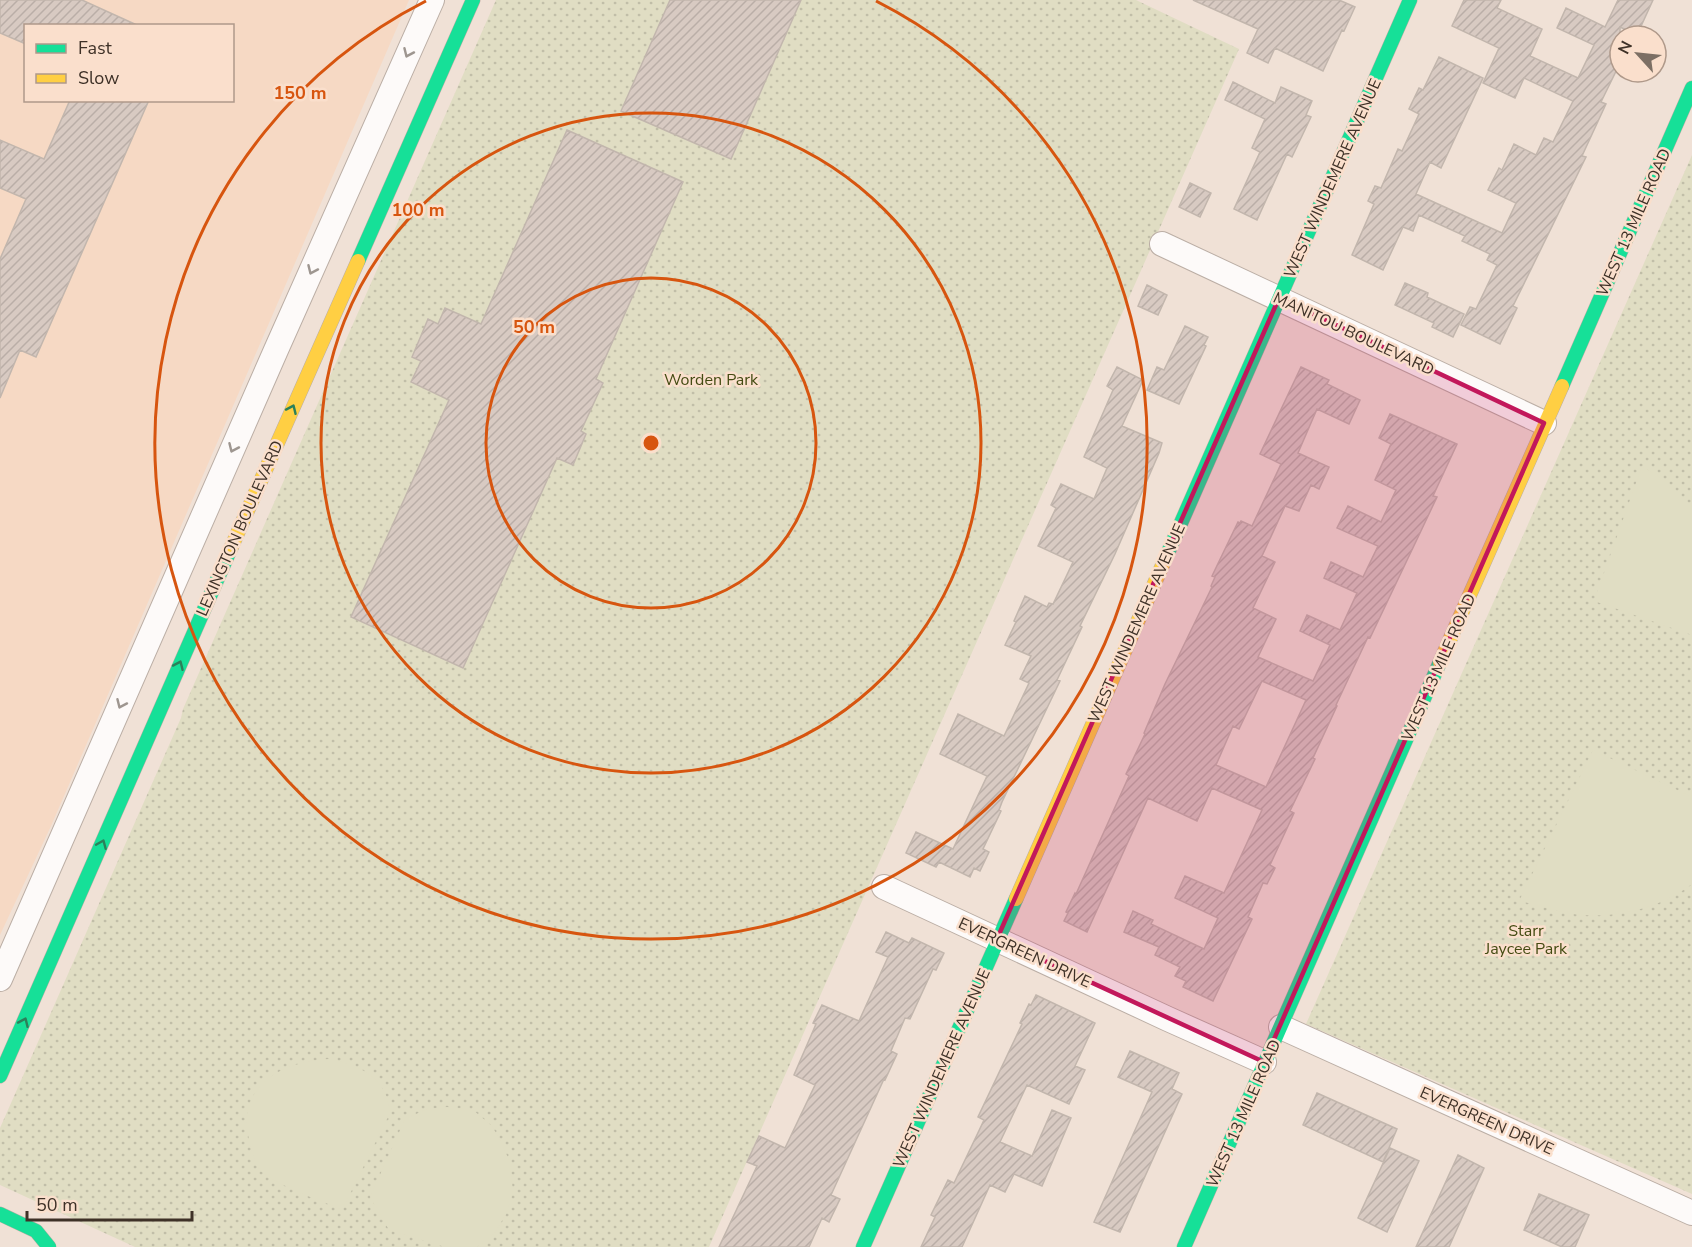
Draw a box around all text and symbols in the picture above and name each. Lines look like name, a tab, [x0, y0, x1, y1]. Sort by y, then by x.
legend	[24, 24, 234, 102]
north arrow	[1608, 24, 1668, 84]
text: Fast	[78, 36, 113, 60]
text: N	[1613, 37, 1638, 58]
one-way arrow	[403, 47, 415, 58]
text: Slow	[78, 66, 119, 90]
street label: WEST WINDEMERE AVENUE	[1279, 75, 1387, 282]
text: 150 m	[273, 81, 327, 105]
street label: WEST 13 MILE ROAD	[1591, 145, 1676, 300]
text: 100 m	[391, 198, 445, 222]
one-way arrow	[307, 264, 319, 275]
street label: MANITOU BOULEVARD	[1269, 287, 1438, 381]
text: 50 m	[513, 315, 555, 339]
park label: Worden Park	[664, 369, 759, 391]
one-way arrow	[284, 405, 296, 416]
centre of rings	[641, 433, 661, 453]
street label: LEXINGTON BOULEVARD	[191, 437, 289, 620]
one-way arrow	[228, 442, 240, 453]
street label: WEST WINDEMERE AVENUE	[1083, 520, 1191, 727]
street label: WEST 13 MILE ROAD	[1396, 590, 1481, 745]
one-way arrow	[172, 660, 184, 671]
one-way arrow	[116, 698, 128, 709]
one-way arrow	[94, 839, 106, 850]
street label: EVERGREEN DRIVE	[955, 912, 1095, 993]
park label: Starr Jaycee Park	[1484, 920, 1568, 960]
street label: WEST WINDEMERE AVENUE	[888, 965, 996, 1172]
one-way arrow	[16, 1018, 28, 1029]
street label: WEST 13 MILE ROAD	[1201, 1036, 1286, 1191]
street label: EVERGREEN DRIVE	[1416, 1082, 1557, 1160]
scale bar	[27, 1184, 192, 1222]
text: 50 m	[36, 1193, 78, 1217]

